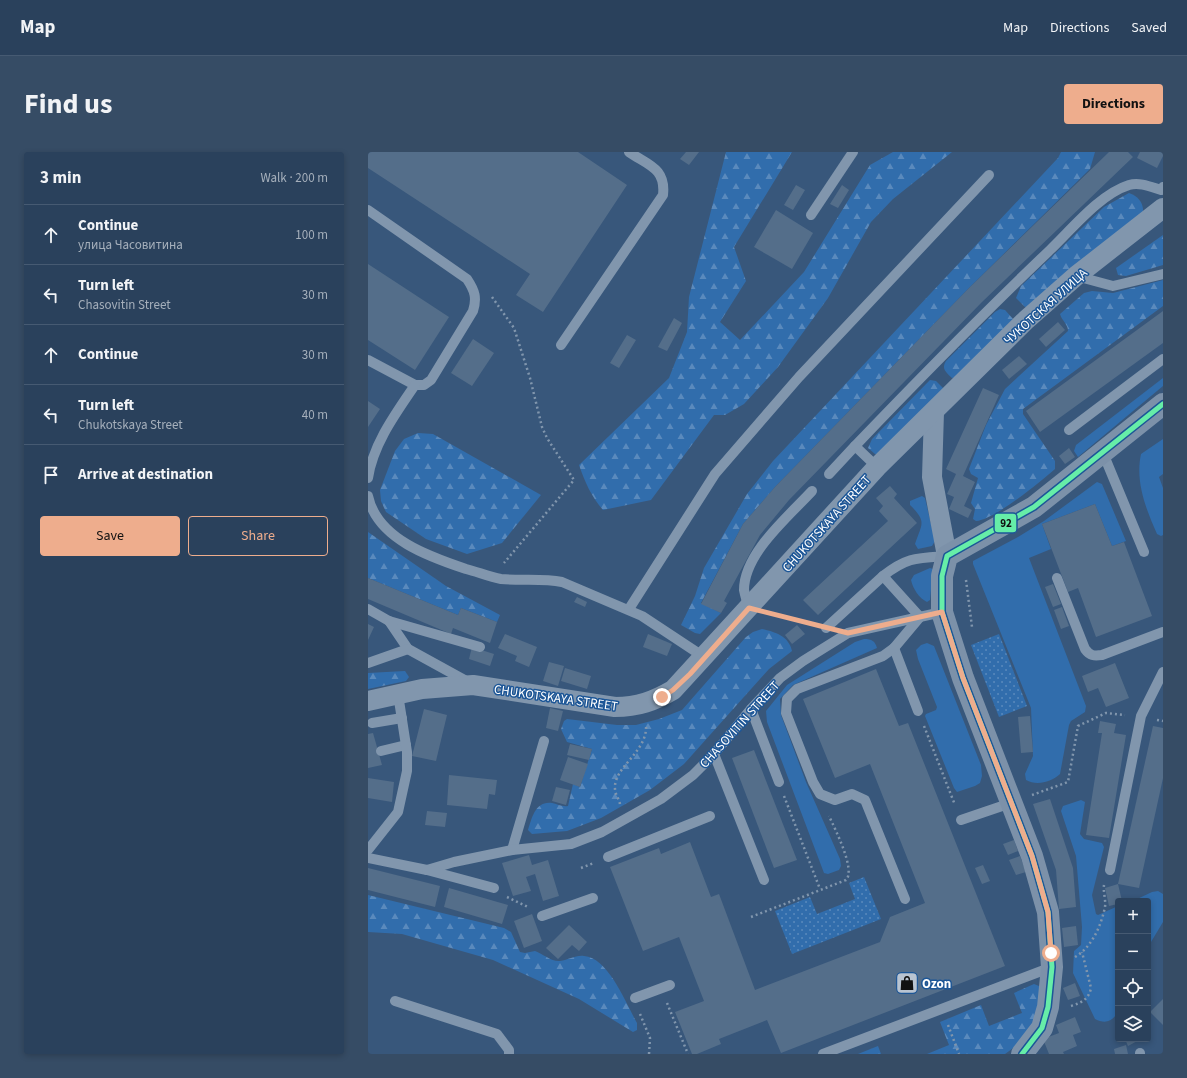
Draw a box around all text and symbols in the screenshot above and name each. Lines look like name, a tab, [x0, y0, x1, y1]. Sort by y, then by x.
text: Map	[20, 14, 55, 41]
text: Map	[1003, 18, 1028, 38]
text: Directions	[1050, 18, 1109, 38]
text: Saved	[1131, 18, 1167, 38]
text: Find us	[24, 84, 112, 124]
button: Directions	[1064, 84, 1163, 124]
text: 3 min	[40, 166, 81, 190]
text: Walk · 200 m	[260, 169, 328, 187]
text: Continue	[78, 215, 138, 236]
icon: ahead	[40, 224, 62, 246]
text: 100 m	[295, 226, 328, 244]
text: улица Часовитина	[78, 236, 183, 254]
street label: ЧУКОТСКАЯ УЛИЦА	[1000, 264, 1092, 349]
text: Turn left	[78, 275, 134, 296]
icon: left	[40, 284, 62, 306]
text: 30 m	[302, 286, 328, 304]
text: Chasovitin Street	[78, 296, 171, 314]
icon: ahead	[40, 344, 62, 366]
text: Continue	[78, 344, 138, 365]
text: 30 m	[302, 346, 328, 364]
text: Turn left	[78, 395, 134, 416]
icon: left	[40, 404, 62, 426]
text: 40 m	[302, 406, 328, 424]
text: Chukotskaya Street	[78, 416, 183, 434]
icon: arrive	[40, 464, 62, 486]
text: Arrive at destination	[78, 464, 213, 485]
street label: CHUKOTSKAYA STREET	[778, 471, 875, 576]
line badge: 92	[994, 513, 1017, 533]
button: Save	[40, 516, 180, 556]
button: Share	[188, 516, 328, 556]
text: 92	[1000, 516, 1012, 531]
street label: CHASOVITIN STREET	[696, 677, 784, 772]
street label: CHUKOTSKAYA STREET	[493, 680, 619, 716]
route end	[653, 688, 671, 706]
map controls	[1115, 898, 1151, 1042]
button: +	[1115, 898, 1151, 934]
button: −	[1115, 934, 1151, 970]
route start	[1042, 944, 1060, 962]
shop icon: Ozon	[894, 970, 920, 996]
button: locate	[1115, 970, 1151, 1006]
place label: Ozon	[922, 975, 951, 993]
button: layers	[1115, 1006, 1151, 1042]

